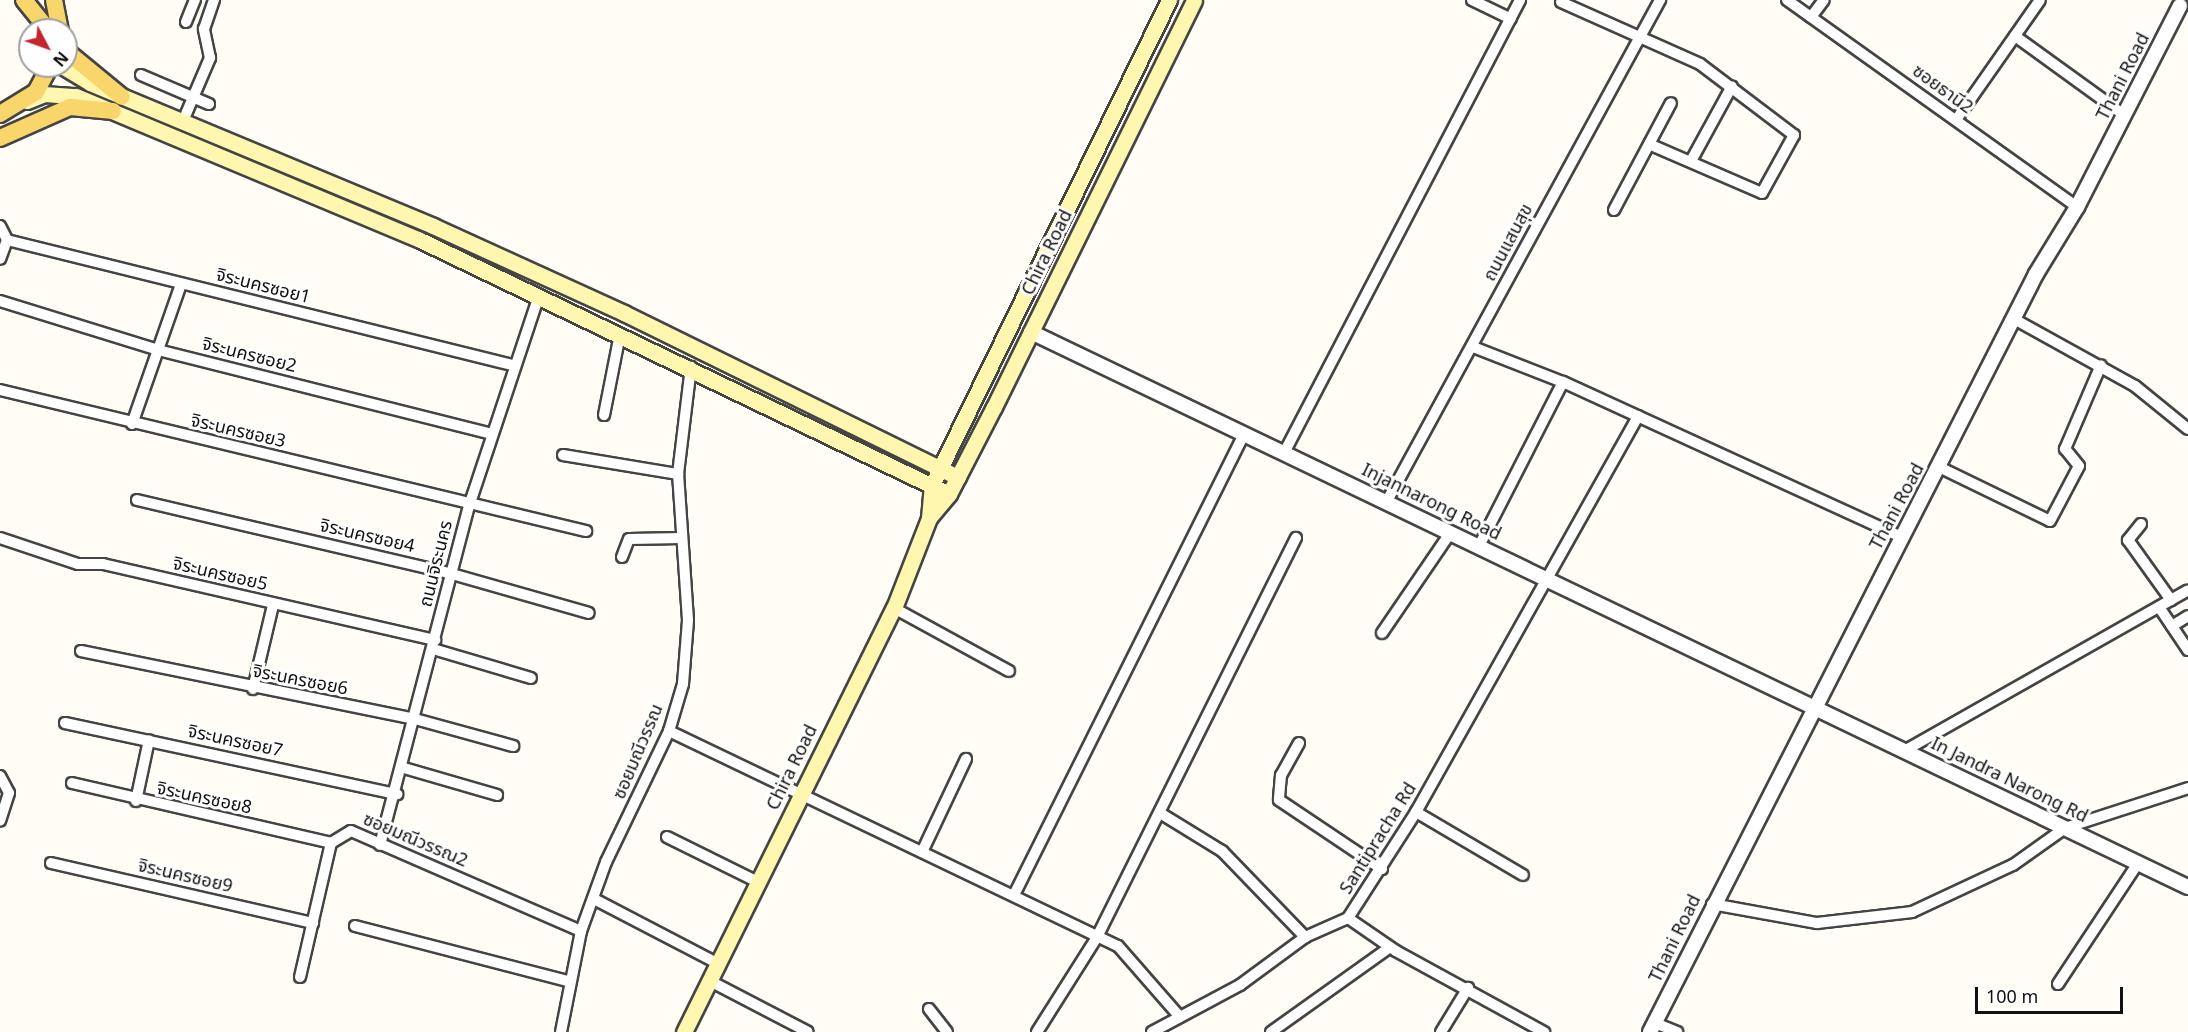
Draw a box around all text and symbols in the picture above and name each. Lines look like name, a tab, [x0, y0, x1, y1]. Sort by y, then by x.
north arrow	[18, 18, 78, 78]
street label: Thani Road	[2093, 30, 2155, 124]
text: N	[47, 46, 73, 71]
street label: ซอยธานี2	[1908, 61, 1976, 119]
street label: ถนนแสนสุข	[1480, 201, 1538, 285]
street label: Chira Road	[1018, 207, 1078, 299]
street label: จิระนครซอย1	[214, 265, 312, 309]
street label: จิระนครซอย2	[200, 334, 298, 378]
street label: จิระนครซอย3	[188, 411, 288, 453]
street label: Injannarong Road	[1358, 460, 1504, 546]
street label: Thani Road	[1866, 460, 1930, 554]
street label: จิระนครซอย4	[317, 516, 417, 558]
street label: ถนนจิระนคร	[416, 519, 458, 609]
street label: จิระนครซอย5	[170, 554, 270, 596]
street label: จิระนครซอย6	[251, 661, 349, 701]
street label: ซอยมณีวรรณ	[609, 701, 669, 803]
street label: จิระนครซอย7	[185, 721, 285, 763]
street label: Chira Road	[763, 722, 823, 814]
street label: In Jandra Narong Rd	[1927, 734, 2091, 828]
street label: จิระนครซอย8	[154, 778, 254, 820]
street label: Santipracha Rd	[1336, 779, 1422, 899]
street label: ซอยมณีวรรณ2	[359, 809, 471, 873]
street label: จิระนครซอย9	[135, 856, 235, 898]
street label: Thani Road	[1645, 892, 1707, 986]
scale bar	[1978, 975, 2126, 1013]
text: 100 m	[1986, 984, 2038, 1011]

